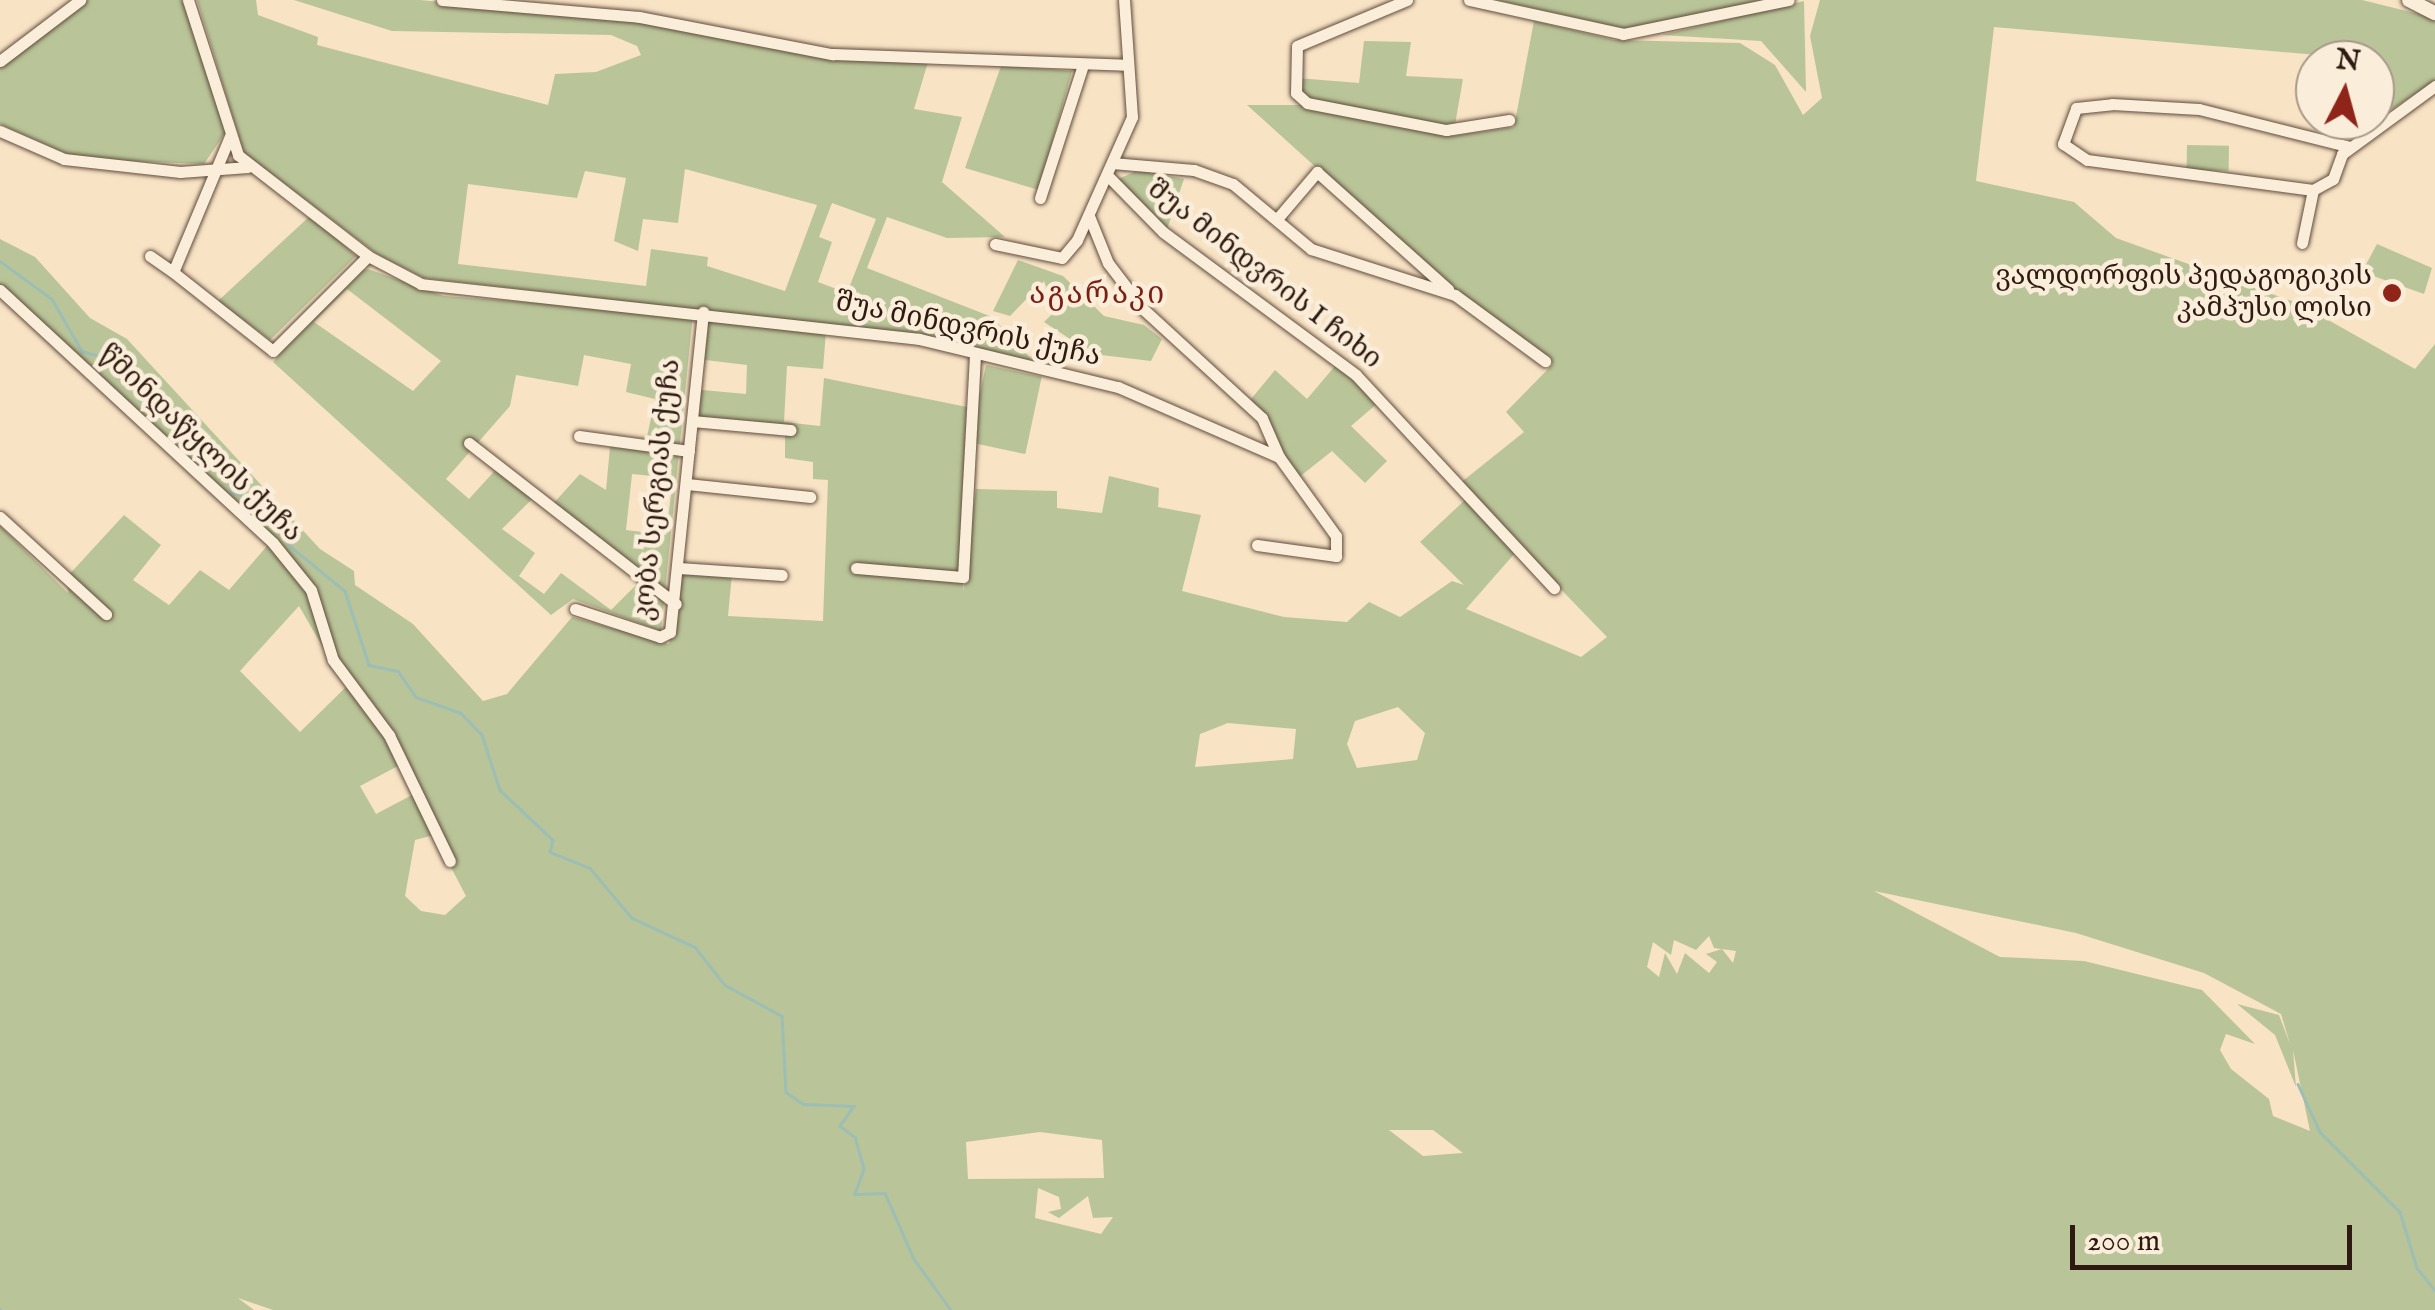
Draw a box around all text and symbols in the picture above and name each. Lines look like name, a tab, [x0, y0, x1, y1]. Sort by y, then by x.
north arrow	[2295, 40, 2395, 140]
text: N	[2334, 43, 2362, 80]
street label: შუა მინდვრის I ჩიხი	[1140, 173, 1388, 377]
place label: ვალდორფის პედაგოგიკის კამპუსი ლისი	[1995, 260, 2372, 326]
district label: აგარაკი	[1029, 277, 1167, 313]
marker: ვალდორფის პედაგოგიკის კამპუსი ლისი	[2381, 282, 2403, 304]
street label: შუა მინდვრის ქუჩა	[833, 286, 1103, 374]
street label: წმინდაწყლის ქუჩა	[91, 338, 309, 550]
street label: კობა სერგიას ქუჩა	[628, 357, 688, 623]
scale bar	[2075, 1205, 2358, 1267]
text: 200 m	[2087, 1223, 2160, 1261]

